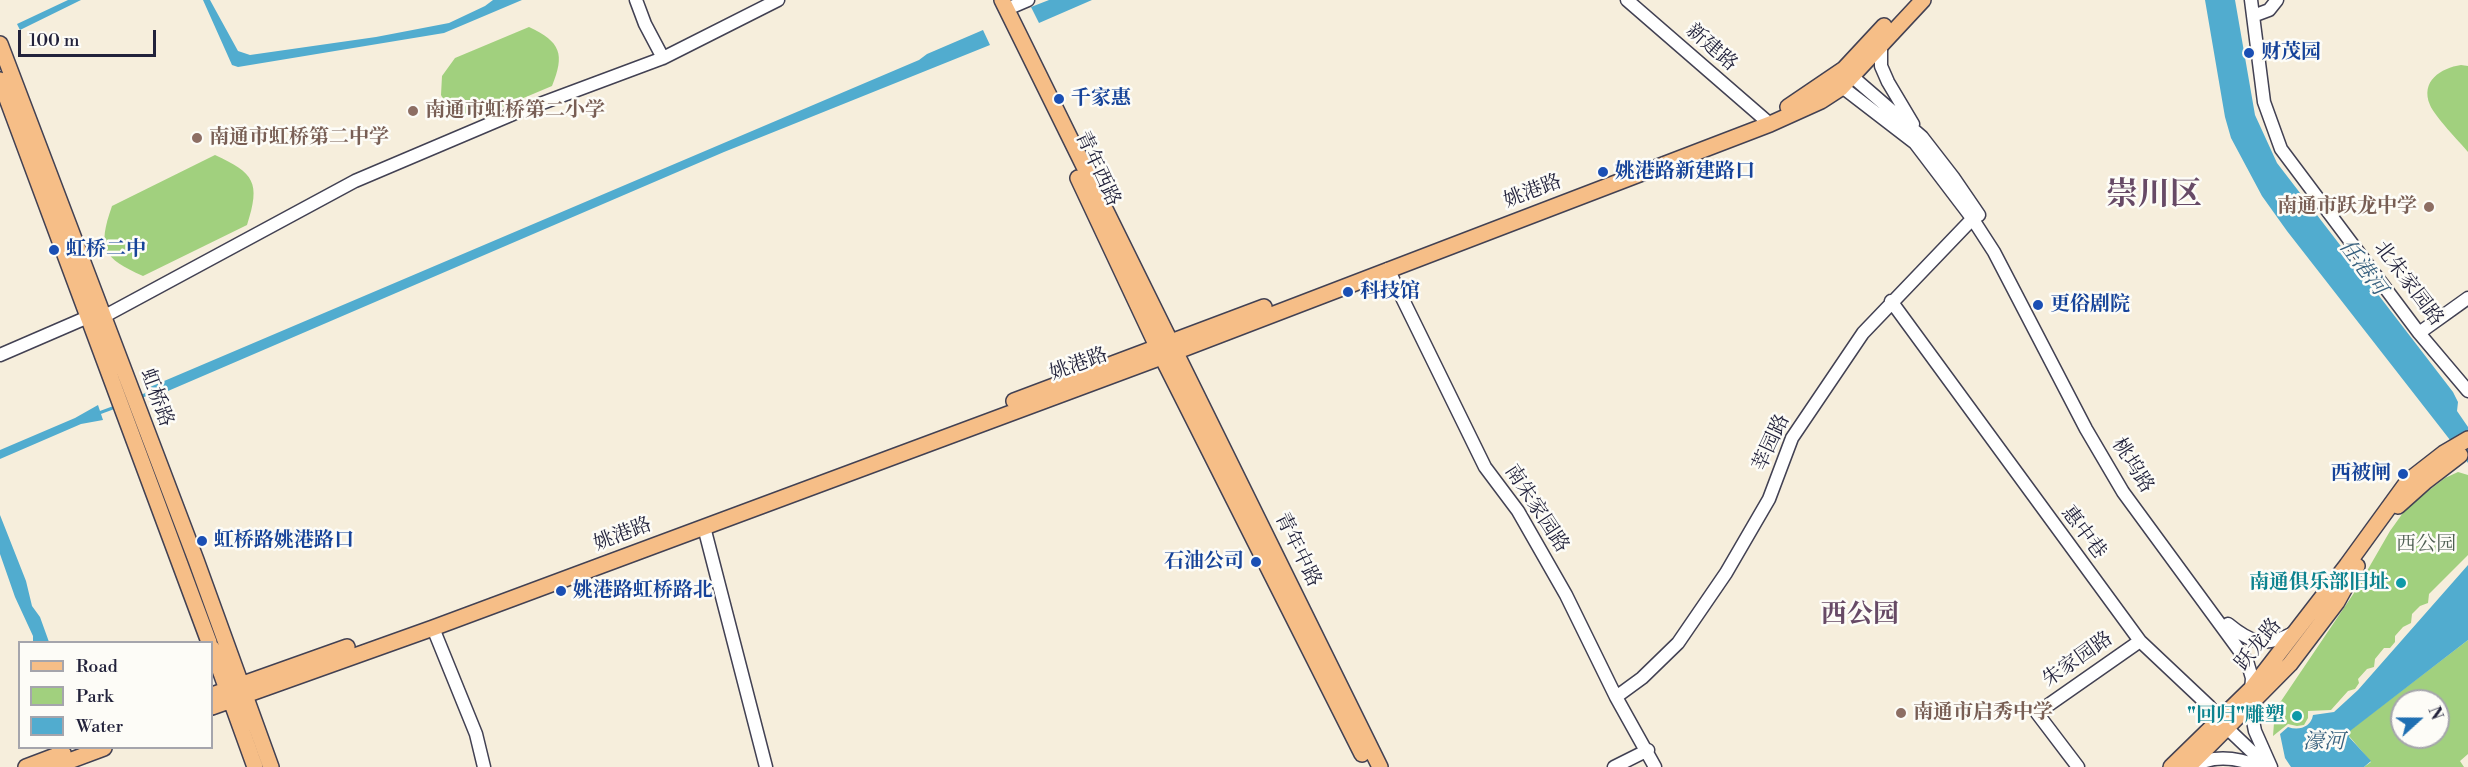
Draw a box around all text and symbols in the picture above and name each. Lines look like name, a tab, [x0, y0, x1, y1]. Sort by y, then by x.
scale bar	[21, 18, 159, 56]
street label: 新建路	[1680, 19, 1742, 77]
text: 100 m	[29, 29, 80, 52]
place label: 财茂园	[2261, 41, 2321, 65]
marker: 财茂园	[2242, 46, 2256, 60]
place label: 千家惠	[1071, 87, 1131, 111]
marker: 千家惠	[1052, 92, 1066, 106]
place label: 南通市虹桥第二小学	[425, 99, 605, 123]
marker: 南通市虹桥第二小学	[406, 104, 420, 118]
place label: 南通市虹桥第二中学	[209, 126, 389, 150]
street label: 青年西路	[1069, 128, 1125, 210]
marker: 南通市虹桥第二中学	[190, 131, 204, 145]
place label: 姚港路新建路口	[1615, 160, 1755, 184]
marker: 姚港路新建路口	[1596, 165, 1610, 179]
street label: 姚港路	[1501, 170, 1565, 214]
district label: 崇川区	[2106, 177, 2202, 215]
place label: 南通市跃龙中学	[2277, 195, 2417, 219]
marker: 南通市跃龙中学	[2422, 200, 2436, 214]
water label: 任港河	[2333, 235, 2391, 301]
street label: 北朱家园路	[2368, 237, 2448, 331]
place label: 虹桥二中	[66, 238, 146, 262]
marker: 虹桥二中	[47, 243, 61, 257]
place label: 科技馆	[1360, 280, 1420, 304]
marker: 科技馆	[1341, 285, 1355, 299]
place label: 更俗剧院	[2050, 293, 2130, 317]
marker: 更俗剧院	[2031, 298, 2045, 312]
street label: 姚港路	[1047, 343, 1111, 387]
street label: 虹桥路	[134, 366, 178, 430]
street label: 莘园路	[1748, 411, 1796, 475]
street label: 桃坞路	[2106, 434, 2158, 498]
street label: 南朱家园路	[1499, 461, 1573, 557]
place label: 西被闸	[2331, 462, 2391, 486]
marker: 西被闸	[2396, 467, 2410, 481]
street label: 惠中巷	[2055, 502, 2111, 564]
street label: 青年中路	[1269, 509, 1325, 591]
street label: 姚港路	[591, 513, 655, 557]
place label: 虹桥路姚港路口	[214, 529, 354, 553]
park label: 西公园	[2396, 533, 2456, 557]
marker: 虹桥路姚港路口	[195, 534, 209, 548]
place label: 石油公司	[1164, 550, 1244, 574]
marker: 石油公司	[1249, 555, 1263, 569]
place label: 南通俱乐部旧址	[2249, 571, 2389, 595]
marker: 南通俱乐部旧址	[2394, 576, 2408, 590]
place label: 姚港路虹桥路北	[573, 579, 713, 603]
marker: 姚港路虹桥路北	[554, 584, 568, 598]
district label: 西公园	[1821, 600, 1899, 632]
street label: 跃龙路	[2231, 614, 2287, 676]
street label: 朱家园路	[2038, 627, 2118, 693]
legend	[18, 641, 213, 749]
text: Road	[76, 655, 118, 678]
text: Park	[76, 685, 113, 708]
north arrow	[2390, 689, 2450, 749]
place label: 南通市启秀中学	[1913, 701, 2053, 725]
place label: "回归"雕塑	[2187, 704, 2285, 728]
text: N	[2423, 704, 2447, 723]
marker: 南通市启秀中学	[1894, 706, 1908, 720]
marker: "回归"雕塑	[2290, 709, 2304, 723]
text: Water	[76, 715, 123, 738]
water label: 濠河	[2303, 730, 2345, 756]

